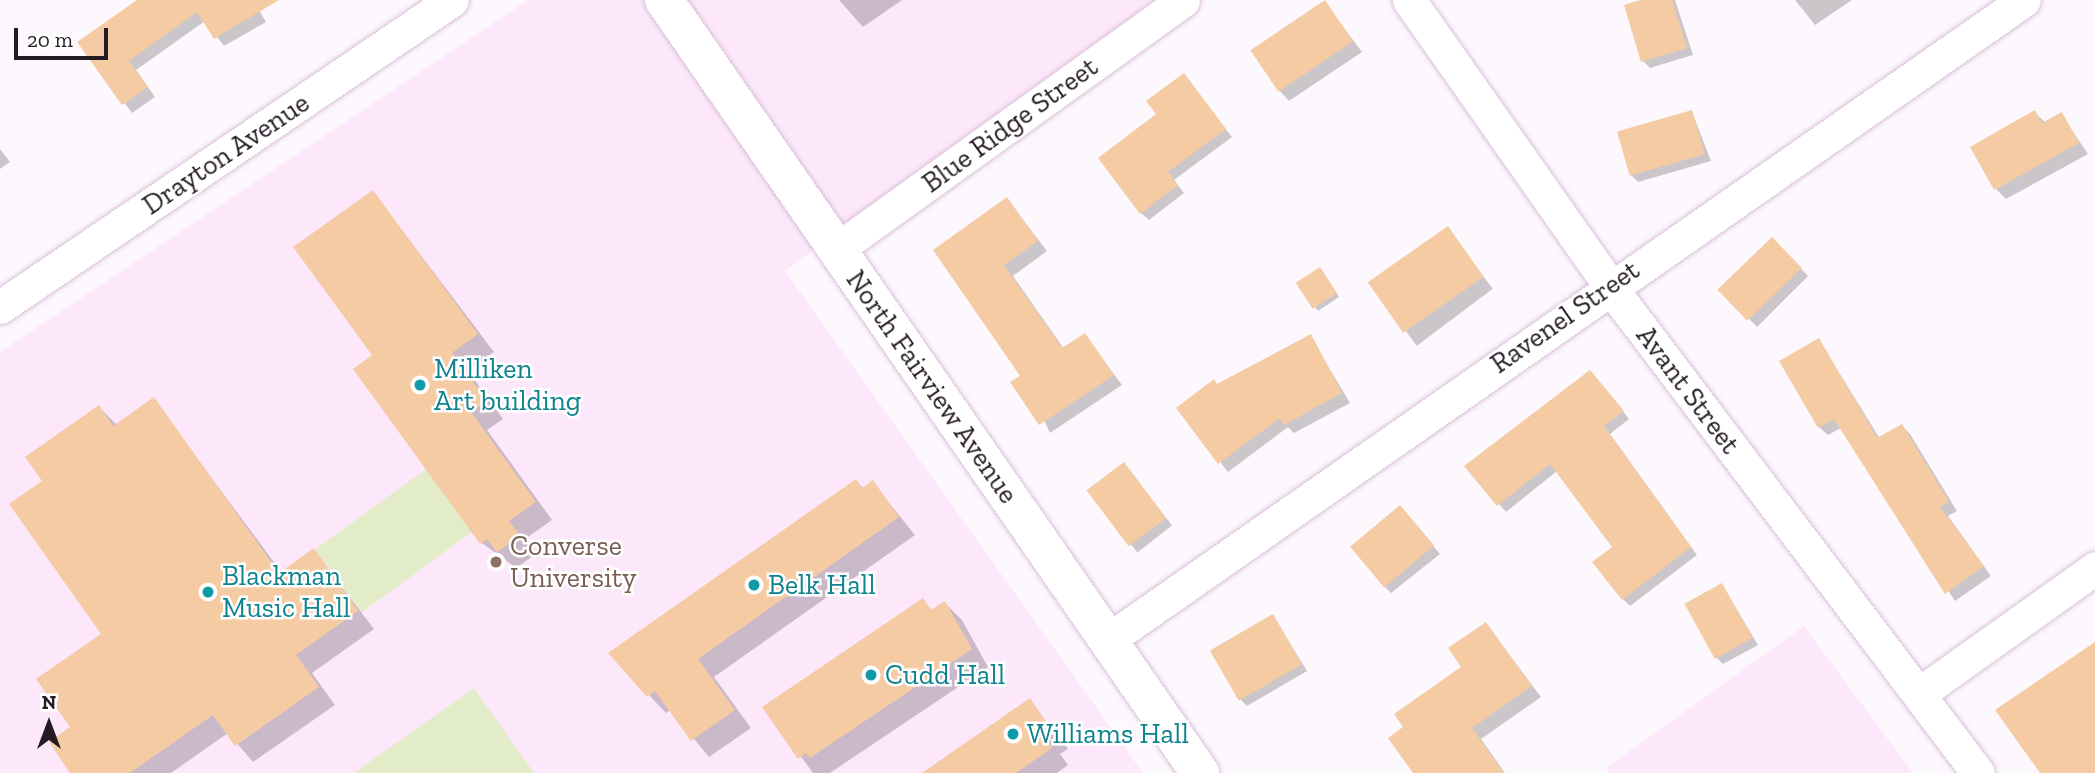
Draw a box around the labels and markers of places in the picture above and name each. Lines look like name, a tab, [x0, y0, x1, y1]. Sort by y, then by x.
place label: Milliken Art building	[434, 352, 581, 418]
marker: Milliken Art building	[412, 377, 428, 393]
place label: Converse University	[510, 529, 636, 595]
marker: Converse University	[488, 554, 504, 570]
place label: Blackman Music Hall	[222, 559, 351, 625]
place label: Belk Hall	[768, 568, 876, 602]
marker: Belk Hall	[746, 577, 762, 593]
marker: Blackman Music Hall	[200, 584, 216, 600]
place label: Cudd Hall	[885, 658, 1005, 692]
marker: Cudd Hall	[863, 667, 879, 683]
place label: Williams Hall	[1027, 717, 1189, 751]
marker: Williams Hall	[1005, 726, 1021, 742]

